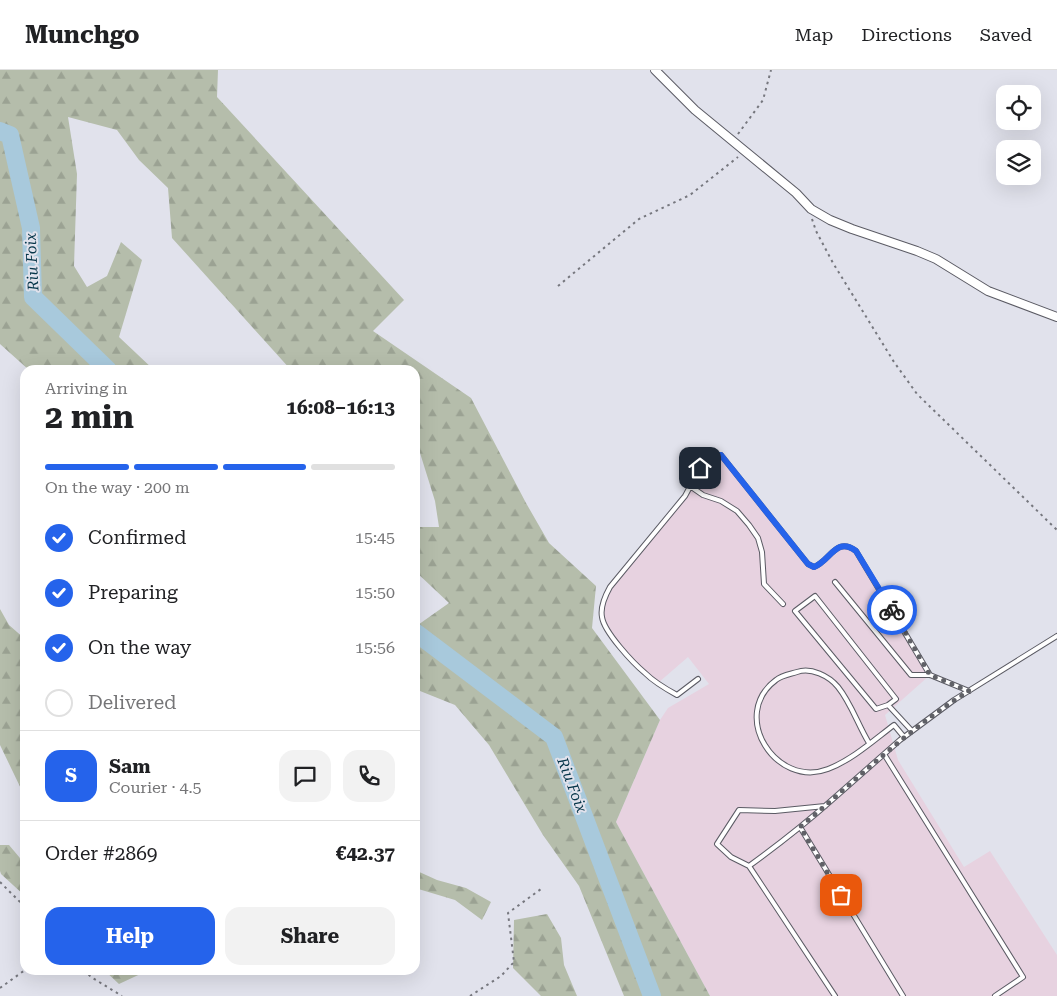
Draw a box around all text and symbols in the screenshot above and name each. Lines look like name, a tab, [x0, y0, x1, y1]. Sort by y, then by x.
text: Munchgo	[25, 21, 140, 49]
text: Map	[795, 24, 833, 45]
text: Directions	[861, 24, 952, 45]
text: Saved	[980, 24, 1032, 45]
map controls	[996, 85, 1041, 185]
button: locate	[996, 85, 1041, 130]
button: layers	[996, 140, 1041, 185]
water label: Riu Foix	[21, 232, 43, 292]
text: Arriving in	[45, 379, 128, 398]
text: 16:08–16:13	[286, 396, 395, 419]
text: 2 min	[45, 398, 134, 436]
pin	[679, 447, 721, 489]
icon: home	[686, 454, 714, 482]
text: On the way · 200 m	[45, 478, 190, 497]
icon: check	[45, 524, 73, 552]
text: Confirmed	[88, 526, 186, 549]
text: 15:45	[355, 528, 395, 547]
icon: check	[45, 579, 73, 607]
text: Preparing	[88, 581, 178, 604]
text: 15:50	[355, 583, 395, 602]
courier	[867, 585, 917, 635]
icon: bike	[878, 596, 906, 624]
icon: check	[45, 634, 73, 662]
text: On the way	[88, 636, 191, 659]
text: 15:56	[355, 638, 395, 657]
text: Delivered	[88, 691, 176, 714]
button: chat	[279, 750, 331, 802]
button: phone	[343, 750, 395, 802]
water label: Riu Foix	[553, 754, 591, 816]
text: Sam	[109, 755, 151, 778]
text: S	[65, 764, 77, 787]
text: Courier · 4.5	[109, 778, 202, 797]
text: Order #2869	[45, 842, 157, 865]
text: €42.37	[336, 842, 395, 865]
pin	[820, 874, 862, 916]
icon: bag	[827, 881, 855, 909]
button: Help	[45, 907, 215, 965]
button: Share	[225, 907, 395, 965]

